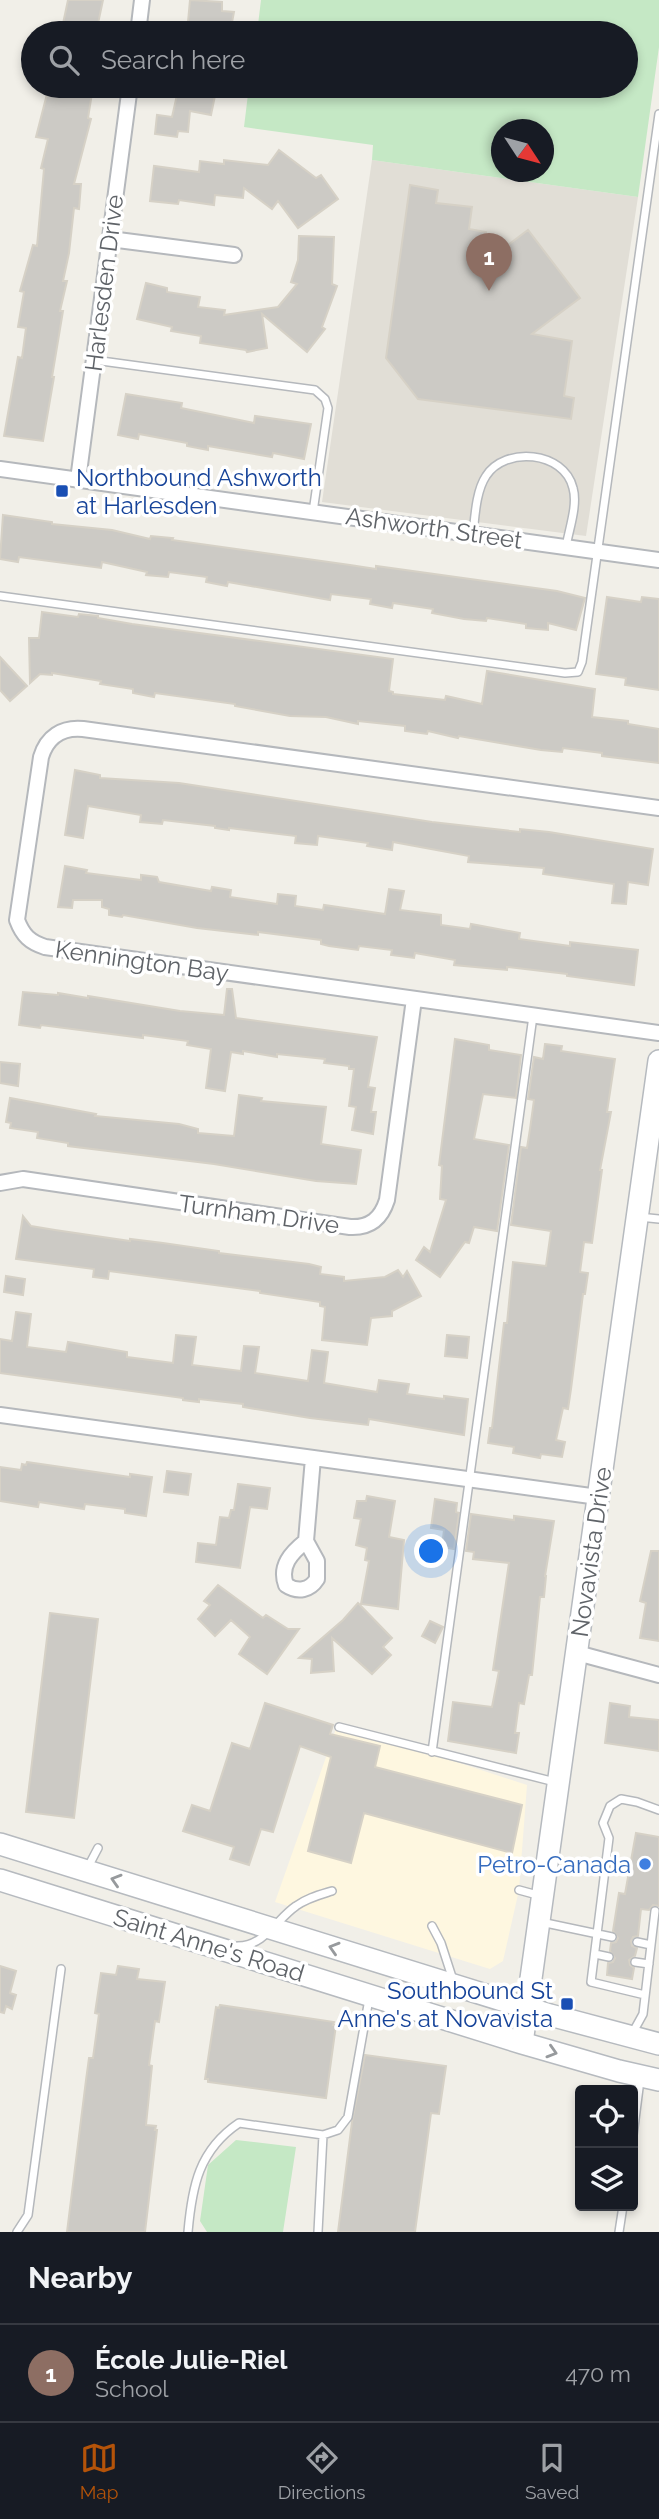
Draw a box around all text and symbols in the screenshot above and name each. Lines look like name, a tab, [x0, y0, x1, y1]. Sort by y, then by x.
search box	[21, 21, 638, 98]
icon: search	[45, 41, 83, 79]
text: Search here	[101, 45, 245, 75]
north arrow	[491, 119, 554, 182]
street label: Harlesden Drive	[79, 193, 129, 373]
pin: 1	[466, 233, 512, 291]
place label: Northbound Ashworth at Harlesden	[76, 463, 322, 520]
marker: Northbound Ashworth at Harlesden	[54, 483, 70, 499]
street label: Ashworth Street	[344, 501, 524, 555]
street label: Kennington Bay	[53, 934, 231, 988]
street label: Turnham Drive	[177, 1188, 341, 1240]
street label: Novavista Drive	[565, 1465, 617, 1639]
your location	[414, 1534, 448, 1568]
place label: Petro-Canada	[477, 1850, 631, 1879]
marker: Petro-Canada	[637, 1856, 653, 1872]
one-way arrow	[111, 1874, 123, 1889]
street label: Saint Anne's Road	[110, 1902, 308, 1988]
one-way arrow	[328, 1941, 340, 1956]
place label: Southbound St Anne's at Novavista	[338, 1976, 553, 2033]
marker: Southbound St Anne's at Novavista	[559, 1996, 575, 2012]
one-way arrow	[546, 2043, 558, 2058]
map controls	[575, 2085, 638, 2211]
button: locate	[575, 2085, 638, 2148]
button: layers	[575, 2148, 638, 2211]
text: Nearby	[28, 2260, 132, 2295]
text: École Julie-Riel	[95, 2345, 288, 2375]
text: 1	[45, 2360, 57, 2387]
text: 470 m	[565, 2360, 631, 2387]
text: School	[95, 2375, 169, 2402]
tab: Map	[80, 2439, 118, 2503]
tab: Directions	[278, 2439, 366, 2503]
tab: Saved	[525, 2439, 579, 2503]

